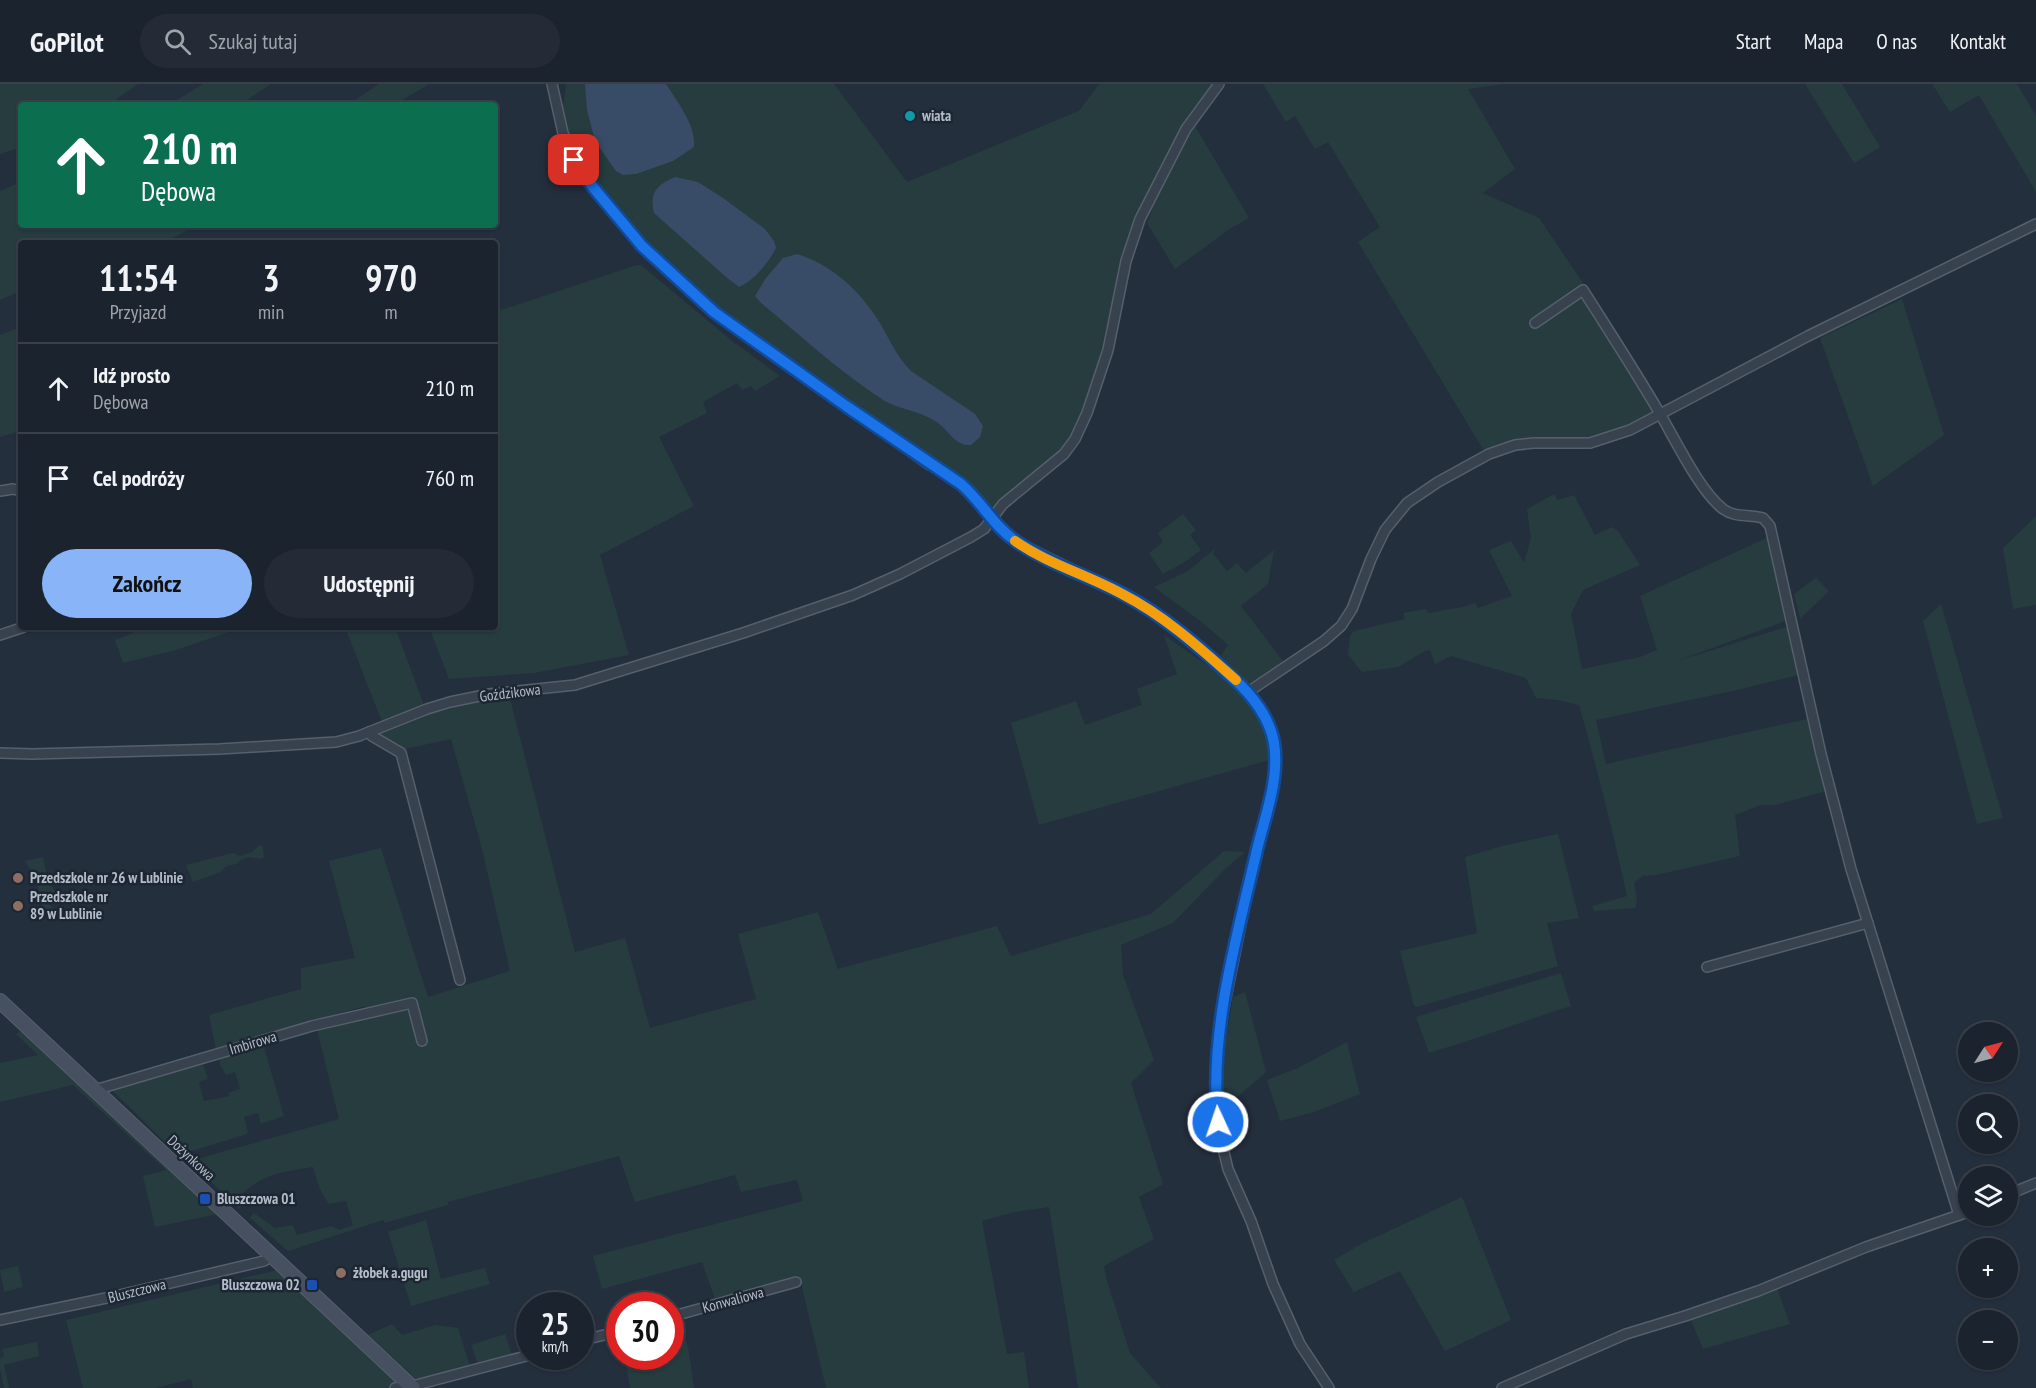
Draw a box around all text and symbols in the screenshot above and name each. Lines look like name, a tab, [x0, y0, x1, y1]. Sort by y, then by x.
search box	[140, 14, 560, 68]
text: GoPilot	[30, 23, 104, 60]
icon: search	[161, 25, 194, 58]
text: Szukaj tutaj	[209, 27, 297, 55]
text: Start	[1736, 28, 1771, 55]
text: Mapa	[1804, 28, 1843, 55]
text: O nas	[1876, 28, 1917, 55]
text: Kontakt	[1950, 28, 2006, 55]
place label: wiata	[921, 106, 951, 125]
marker: wiata	[903, 109, 917, 123]
text: 210 m	[141, 121, 238, 176]
icon: ahead	[42, 126, 120, 204]
pin	[548, 134, 599, 185]
icon: arrive	[557, 143, 590, 176]
text: Dębowa	[141, 174, 216, 208]
text: 11:54	[99, 254, 177, 301]
text: 3	[262, 254, 280, 301]
text: 970	[365, 254, 417, 301]
text: Przyjazd	[110, 299, 166, 325]
text: min	[258, 299, 284, 325]
text: m	[385, 299, 398, 325]
text: Idź prosto	[93, 361, 170, 389]
icon: ahead	[42, 372, 75, 405]
text: 210 m	[425, 374, 474, 402]
text: Dębowa	[93, 389, 149, 415]
icon: arrive	[42, 462, 75, 495]
text: Cel podróży	[93, 464, 184, 492]
text: 760 m	[425, 464, 474, 492]
button: Zakończ	[42, 549, 252, 618]
button: Udostępnij	[264, 549, 474, 618]
street label: Goździkowa	[478, 679, 541, 706]
place label: Przedszkole nr 26 w Lublinie	[30, 868, 183, 887]
marker: Przedszkole nr 26 w Lublinie	[11, 871, 25, 885]
place label: Przedszkole nr 89 w Lublinie	[30, 887, 108, 923]
marker: Przedszkole nr 89 w Lublinie	[11, 899, 25, 913]
north arrow	[1958, 1022, 2018, 1082]
map controls	[1958, 1022, 2018, 1370]
street label: Imbirowa	[227, 1026, 279, 1059]
position arrow	[1186, 1090, 1250, 1154]
button: search	[1958, 1094, 2018, 1154]
street label: Dożynkowa	[163, 1131, 219, 1185]
button: layers	[1958, 1166, 2018, 1226]
place label: Bluszczowa 01	[217, 1189, 296, 1208]
marker: Bluszczowa 01	[198, 1192, 212, 1206]
button: +	[1958, 1238, 2018, 1298]
place label: żłobek a.gugu	[353, 1263, 428, 1282]
marker: żłobek a.gugu	[334, 1266, 348, 1280]
street label: Bluszczowa	[106, 1274, 168, 1307]
place label: Bluszczowa 02	[221, 1275, 300, 1294]
marker: Bluszczowa 02	[305, 1278, 319, 1292]
street label: Konwaliowa	[700, 1282, 766, 1317]
speed limit sign: 30	[606, 1292, 684, 1370]
text: 25	[541, 1304, 569, 1343]
button: −	[1958, 1310, 2018, 1370]
text: km/h	[542, 1337, 568, 1356]

